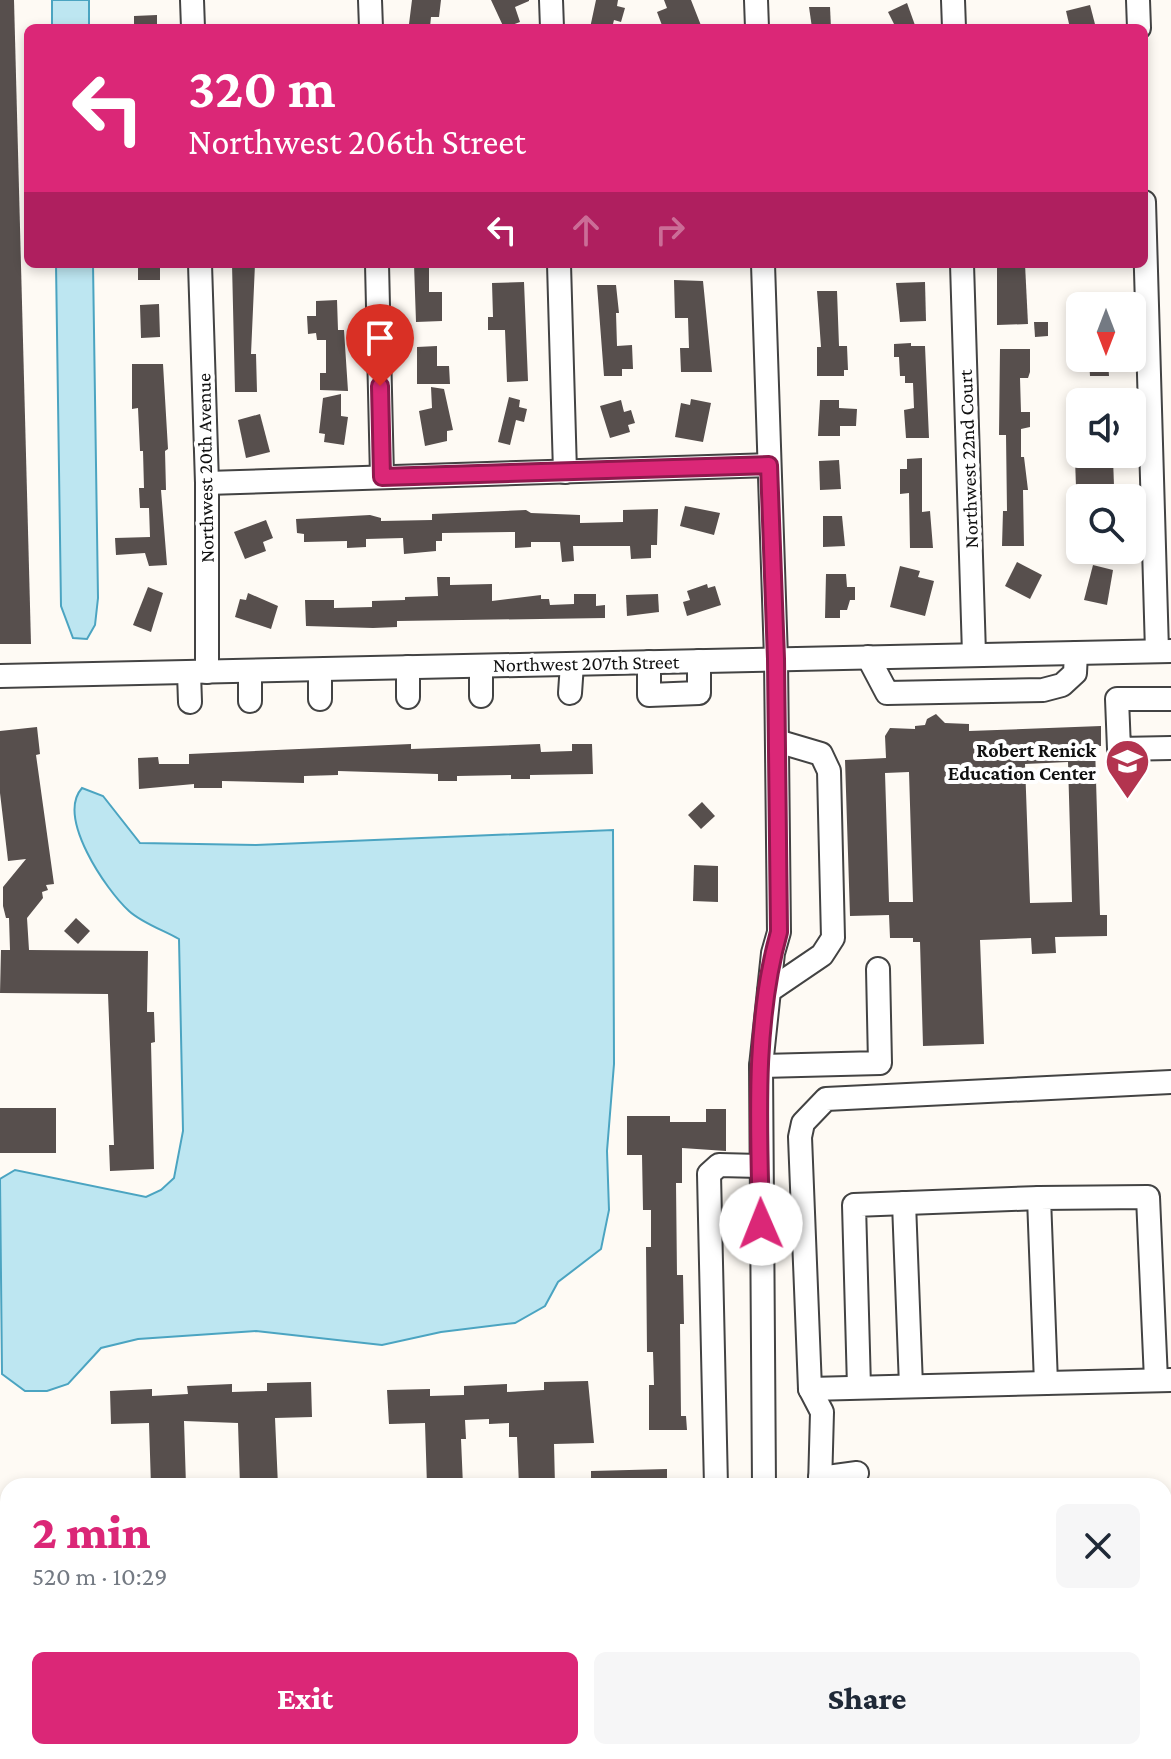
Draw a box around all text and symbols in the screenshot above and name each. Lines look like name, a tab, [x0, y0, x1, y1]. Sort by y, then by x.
icon: left	[56, 56, 160, 160]
text: 320 m	[188, 57, 336, 119]
text: Northwest 206th Street	[188, 122, 526, 162]
icon: left	[480, 208, 524, 252]
icon: ahead	[564, 208, 608, 252]
icon: right	[648, 208, 692, 252]
north arrow	[1066, 292, 1146, 372]
map controls	[1066, 292, 1146, 564]
pin	[346, 304, 414, 386]
icon: arrive	[358, 316, 402, 360]
street label: Northwest 22nd Court	[954, 369, 982, 549]
street label: Northwest 20th Avenue	[192, 373, 218, 563]
button: sound	[1066, 388, 1146, 468]
button: search	[1066, 484, 1146, 564]
street label: Northwest 207th Street	[493, 650, 680, 676]
school or university icon: Robert Renick Education Center	[1103, 737, 1151, 800]
place label: Robert Renick Education Center	[948, 739, 1097, 784]
position arrow	[719, 1182, 803, 1266]
button: close	[1056, 1504, 1140, 1588]
text: 2 min	[32, 1505, 151, 1558]
text: 520 m · 10:29	[32, 1562, 167, 1591]
button: Exit	[32, 1652, 578, 1744]
button: Share	[594, 1652, 1140, 1744]

